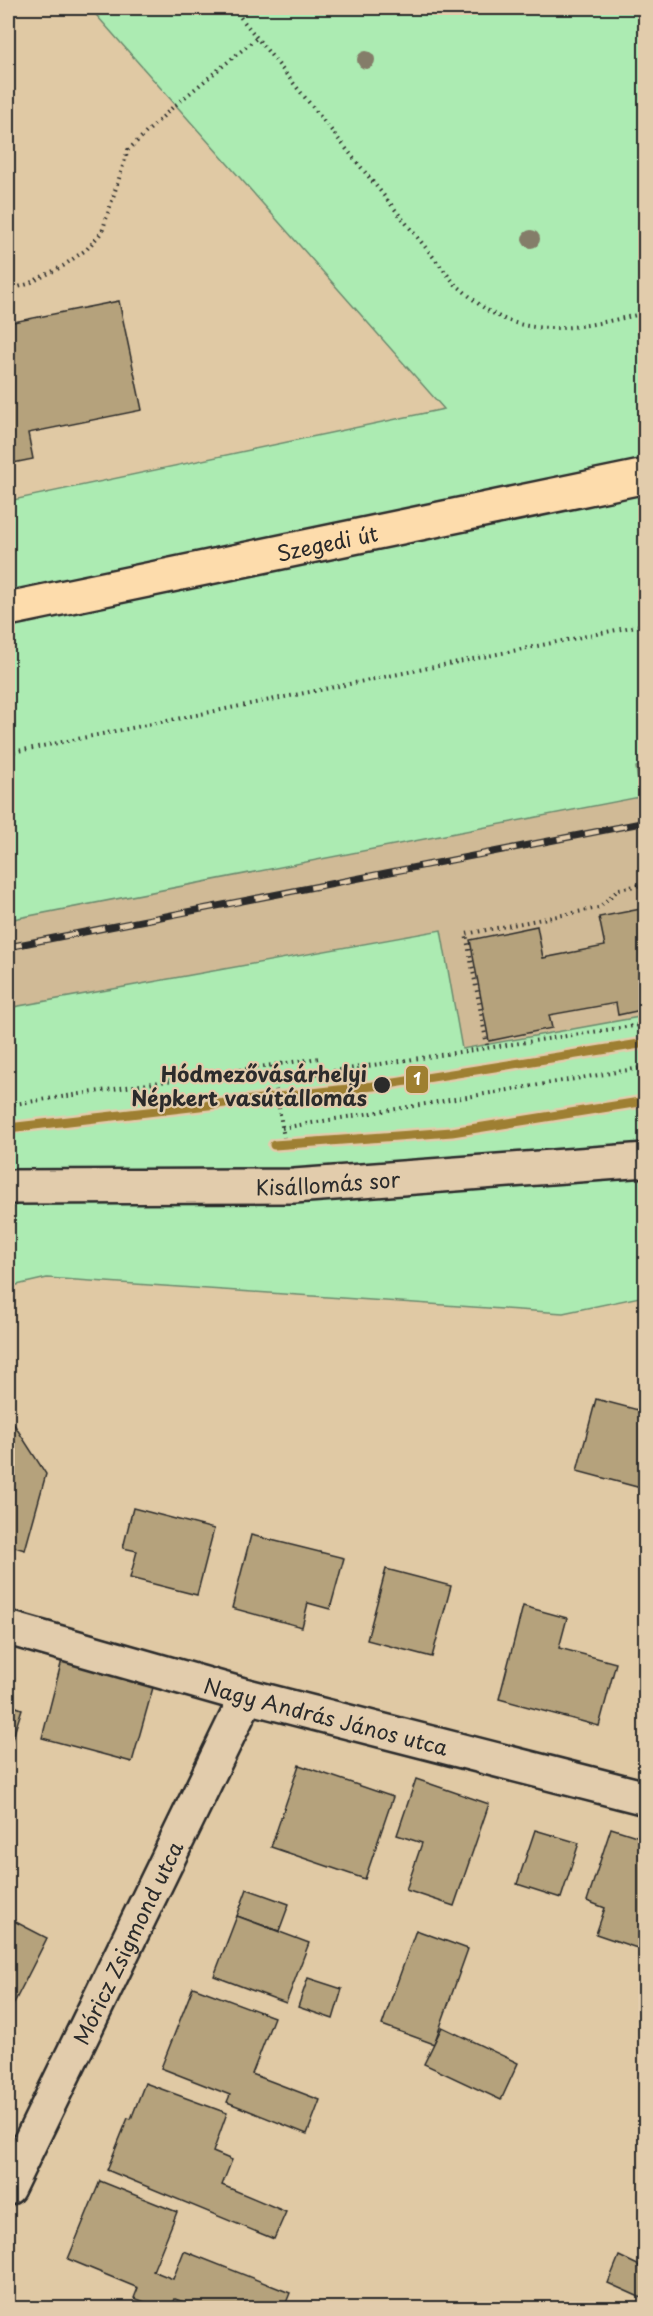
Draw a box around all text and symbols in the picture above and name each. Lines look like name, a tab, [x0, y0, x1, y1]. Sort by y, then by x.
street label: Szegedi út	[274, 516, 381, 569]
place label: Hódmezővásárhelyi Népkert vasútállomás	[131, 1057, 367, 1113]
line badge: 1	[405, 1065, 429, 1094]
text: 1	[413, 1066, 421, 1090]
marker: Hódmezővásárhelyi Népkert vasútállomás	[372, 1075, 392, 1095]
street label: Kisállomás sor	[256, 1162, 401, 1202]
street label: Nagy András János utca	[200, 1669, 452, 1763]
street label: Móricz Zsigmond utca	[64, 1835, 190, 2050]

